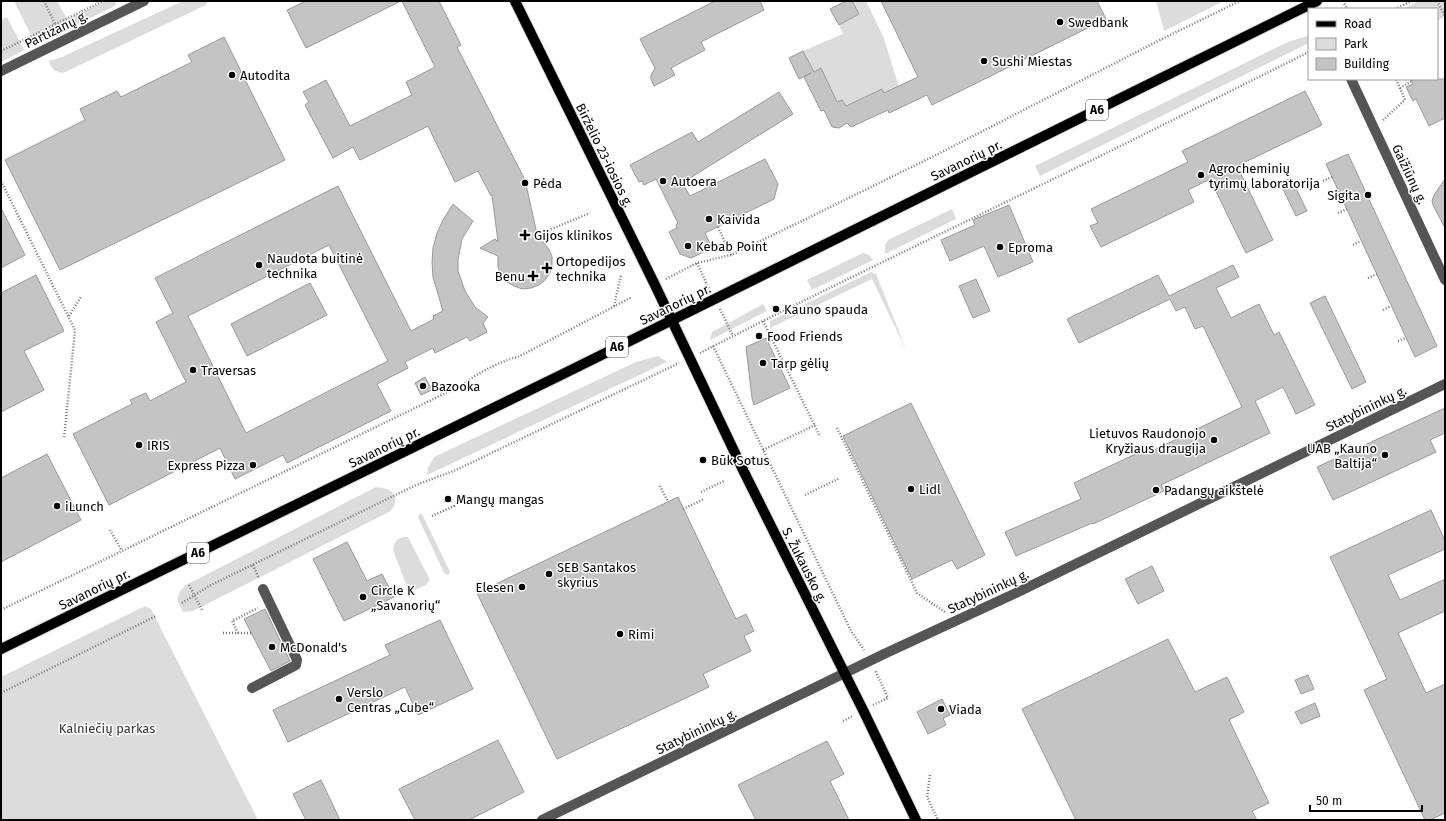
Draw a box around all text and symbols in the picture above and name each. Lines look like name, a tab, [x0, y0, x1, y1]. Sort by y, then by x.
street label: Partizanų g.	[22, 8, 90, 51]
legend	[1308, 8, 1438, 80]
place label: Swedbank	[1068, 15, 1129, 30]
marker: Swedbank	[1055, 17, 1065, 27]
text: Road	[1344, 17, 1372, 31]
text: Park	[1344, 37, 1368, 51]
place label: Sushi Miestas	[992, 54, 1072, 69]
marker: Sushi Miestas	[979, 56, 989, 66]
text: Building	[1344, 57, 1390, 71]
place label: Autodita	[240, 68, 290, 83]
marker: Autodita	[227, 70, 237, 80]
road number: A6	[1086, 100, 1108, 120]
street label: Birželio 23-iosios g.	[573, 101, 636, 210]
street label: Savanorių pr.	[928, 137, 1004, 184]
street label: Gaižiūnų g.	[1389, 142, 1430, 207]
place label: Agrocheminių tyrimų laboratorija	[1209, 161, 1320, 191]
marker: Agrocheminių tyrimų laboratorija	[1196, 170, 1206, 180]
place label: Autoera	[671, 174, 717, 189]
place label: Pėda	[533, 176, 562, 191]
marker: Autoera	[658, 176, 668, 186]
marker: Pėda	[520, 178, 530, 188]
place label: Sigita	[1327, 188, 1360, 203]
marker: Sigita	[1363, 190, 1373, 200]
place label: Kaivida	[717, 212, 760, 227]
marker: Kaivida	[704, 214, 714, 224]
place label: Gijos klinikos	[534, 228, 612, 243]
marker: Gijos klinikos	[519, 229, 531, 241]
place label: Kebab Point	[696, 239, 767, 254]
place label: Eproma	[1008, 240, 1053, 255]
marker: Kebab Point	[683, 241, 693, 251]
marker: Eproma	[995, 242, 1005, 252]
place label: Naudota buitinė technika	[267, 251, 363, 281]
place label: Ortopedijos technika	[556, 254, 626, 284]
marker: Naudota buitinė technika	[254, 260, 264, 270]
marker: Ortopedijos technika	[541, 262, 553, 274]
place label: Benu	[495, 269, 525, 284]
marker: Benu	[528, 271, 538, 281]
street label: Savanorių pr.	[637, 281, 713, 328]
place label: Kauno spauda	[784, 302, 868, 317]
marker: Kauno spauda	[771, 304, 781, 314]
place label: Food Friends	[767, 329, 843, 344]
marker: Food Friends	[754, 331, 764, 341]
road number: A6	[606, 337, 628, 357]
place label: Tarp gėlių	[771, 356, 829, 371]
marker: Tarp gėlių	[758, 358, 768, 368]
place label: Traversas	[201, 363, 256, 378]
marker: Traversas	[188, 365, 198, 375]
place label: Bazooka	[431, 379, 480, 394]
marker: Bazooka	[418, 381, 428, 391]
street label: Statybininkų g.	[1324, 383, 1409, 434]
street label: Savanorių pr.	[346, 424, 422, 471]
place label: Lietuvos Raudonojo Kryžiaus draugija	[1089, 426, 1206, 456]
marker: Lietuvos Raudonojo Kryžiaus draugija	[1209, 435, 1219, 445]
place label: IRIS	[147, 438, 170, 453]
marker: IRIS	[134, 440, 144, 450]
place label: UAB „Kauno Baltija“	[1307, 441, 1377, 471]
marker: UAB „Kauno Baltija“	[1380, 450, 1390, 460]
place label: Būk Sotus	[711, 453, 770, 468]
marker: Būk Sotus	[698, 455, 708, 465]
place label: Express Pizza	[167, 458, 245, 473]
marker: Express Pizza	[248, 460, 258, 470]
place label: Lidl	[919, 482, 941, 497]
place label: Padangų aikštelė	[1164, 483, 1264, 498]
marker: Lidl	[906, 484, 916, 494]
marker: Padangų aikštelė	[1151, 485, 1161, 495]
place label: Mangų mangas	[456, 492, 544, 507]
marker: Mangų mangas	[443, 494, 453, 504]
place label: iLunch	[65, 499, 104, 514]
marker: iLunch	[52, 501, 62, 511]
street label: S. Žukausko g.	[779, 525, 831, 605]
road number: A6	[187, 543, 209, 563]
place label: SEB Santakos skyrius	[557, 560, 636, 590]
street label: Savanorių pr.	[56, 566, 132, 613]
street label: Statybininkų g.	[945, 566, 1031, 617]
marker: SEB Santakos skyrius	[544, 569, 554, 579]
place label: Elesen	[476, 580, 514, 595]
marker: Elesen	[517, 582, 527, 592]
place label: Circle K „Savanorių“	[371, 583, 440, 613]
marker: Circle K „Savanorių“	[358, 592, 368, 602]
place label: Rimi	[628, 627, 654, 642]
marker: Rimi	[615, 629, 625, 639]
place label: McDonald's	[280, 640, 347, 655]
marker: McDonald's	[267, 642, 277, 652]
place label: Verslo Centras „Cube“	[347, 685, 434, 715]
marker: Verslo Centras „Cube“	[334, 694, 344, 704]
place label: Viada	[949, 702, 982, 717]
marker: Viada	[936, 704, 946, 714]
street label: Statybininkų g.	[654, 706, 739, 757]
park label: Kalniečių parkas	[59, 721, 155, 736]
scale bar	[1310, 787, 1422, 813]
text: 50 m	[1316, 794, 1342, 808]

